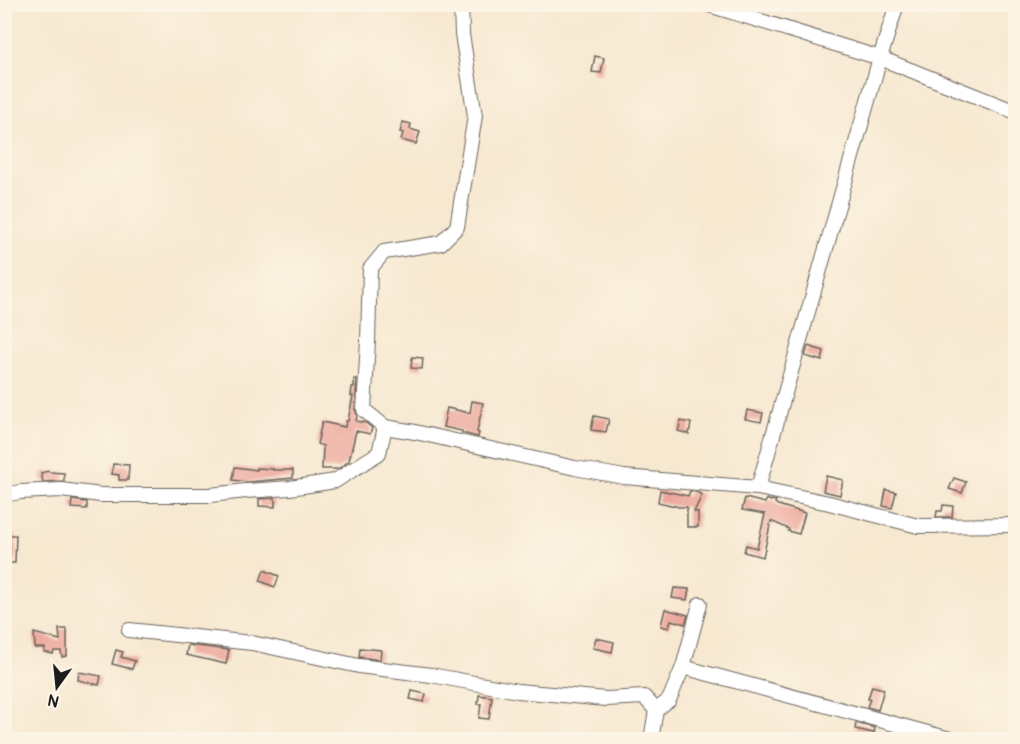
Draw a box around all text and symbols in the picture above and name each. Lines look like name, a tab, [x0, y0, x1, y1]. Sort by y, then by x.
north arrow	[27, 657, 87, 717]
text: N	[45, 689, 61, 712]

